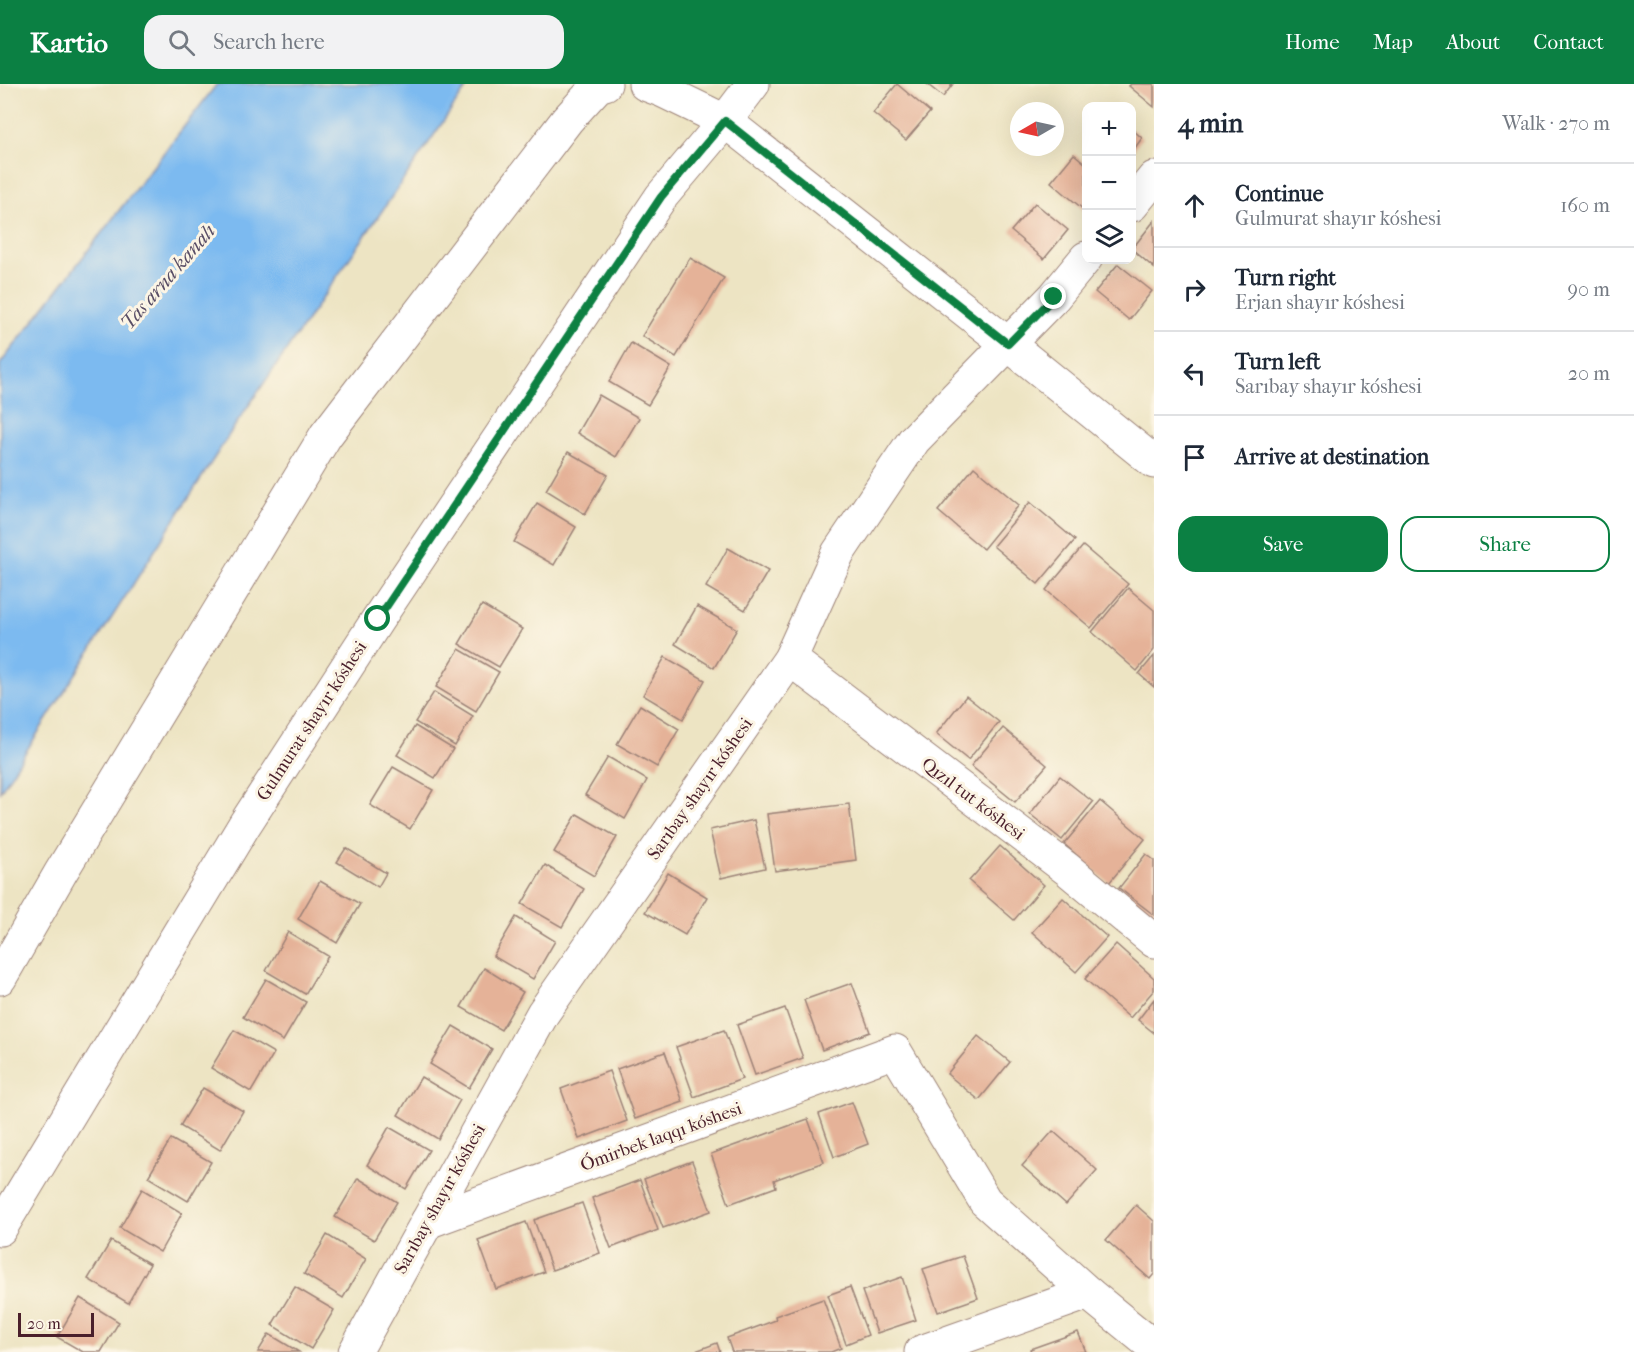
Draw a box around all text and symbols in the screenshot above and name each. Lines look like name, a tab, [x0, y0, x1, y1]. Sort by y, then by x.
search box	[144, 15, 564, 69]
text: Kartio	[30, 26, 108, 59]
icon: search	[165, 26, 198, 59]
text: Search here	[213, 29, 325, 55]
text: Home	[1285, 30, 1340, 54]
text: Map	[1373, 30, 1413, 54]
text: About	[1446, 30, 1500, 54]
text: Contact	[1533, 30, 1604, 54]
north arrow	[1010, 102, 1064, 156]
map controls	[1082, 102, 1136, 264]
button: +	[1082, 102, 1136, 156]
text: 4 min	[1178, 108, 1243, 139]
text: Walk · 270 m	[1502, 112, 1610, 135]
button: −	[1082, 156, 1136, 210]
text: Continue	[1235, 181, 1324, 207]
icon: ahead	[1178, 189, 1211, 222]
text: 160 m	[1560, 194, 1610, 217]
text: Gulmurat shayır kóshesi	[1235, 207, 1442, 230]
button: layers	[1082, 210, 1136, 264]
water label: Tas arna kanalı	[116, 219, 220, 334]
text: Turn right	[1235, 265, 1336, 291]
icon: right	[1178, 273, 1211, 306]
text: 90 m	[1568, 278, 1610, 301]
route end	[1040, 283, 1066, 309]
text: Erjan shayır kóshesi	[1235, 291, 1405, 314]
text: Turn left	[1235, 349, 1321, 375]
icon: left	[1178, 357, 1211, 390]
text: 20 m	[1568, 362, 1610, 385]
text: Sarıbay shayır kóshesi	[1235, 375, 1422, 398]
icon: arrive	[1178, 441, 1211, 474]
text: Arrive at destination	[1235, 444, 1429, 470]
button: Save	[1178, 516, 1388, 572]
button: Share	[1400, 516, 1610, 572]
route start	[364, 605, 390, 631]
street label: Gulmurat shayır kóshesi	[253, 637, 372, 805]
street label: Sarıbay shayır kóshesi	[643, 714, 757, 864]
street label: Qızıl tut kóshesi	[917, 753, 1029, 845]
street label: Ómirbek laqqı kóshesi	[577, 1096, 745, 1176]
street label: Sarıbay shayır kóshesi	[390, 1120, 490, 1278]
scale bar	[18, 1310, 94, 1338]
text: 20 m	[27, 1314, 61, 1333]

